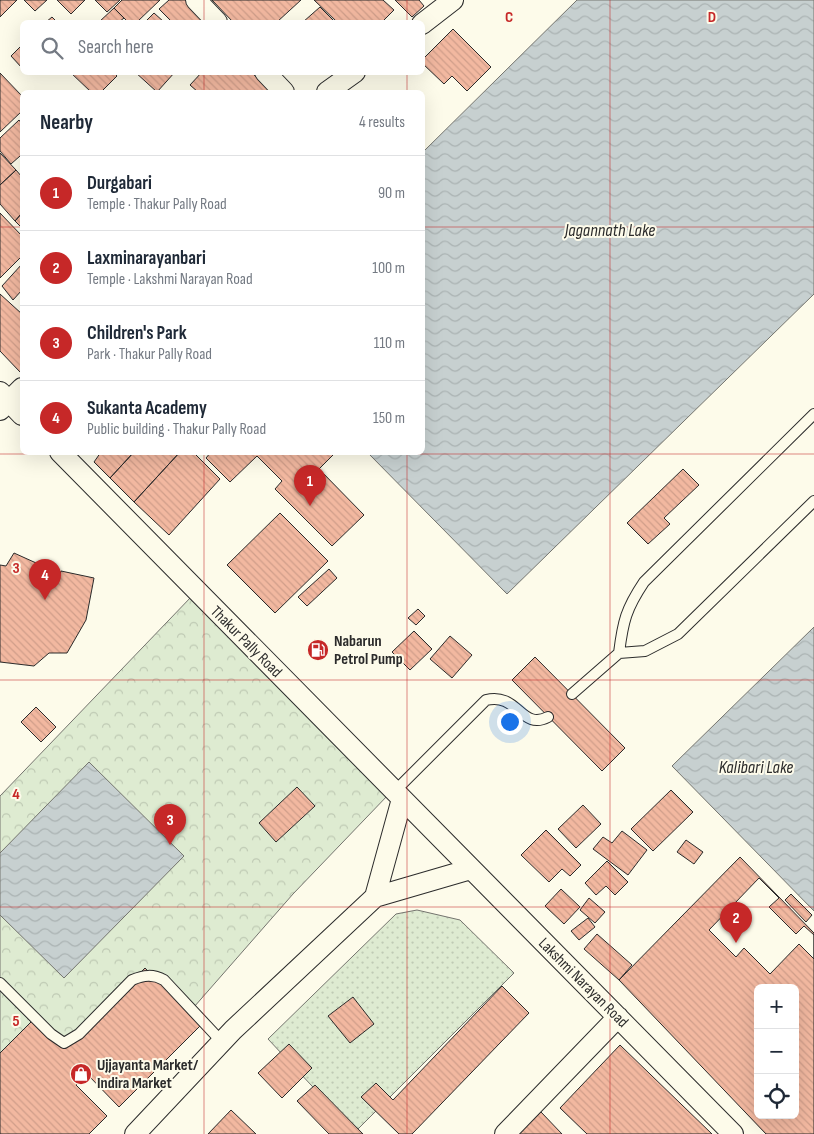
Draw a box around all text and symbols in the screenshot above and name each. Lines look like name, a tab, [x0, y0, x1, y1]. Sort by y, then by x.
text: C	[505, 8, 513, 27]
text: D	[708, 8, 716, 27]
search box	[20, 20, 425, 75]
icon: search	[38, 34, 66, 62]
text: Search here	[78, 36, 154, 59]
text: Nearby	[40, 110, 93, 135]
text: 4 results	[359, 113, 405, 132]
text: Durgabari	[87, 172, 152, 195]
text: 1	[53, 184, 59, 203]
text: 90 m	[378, 184, 405, 203]
text: Temple · Thakur Pally Road	[87, 195, 227, 214]
water label: Jagannath Lake	[564, 220, 655, 241]
text: Laxminarayanbari	[87, 247, 206, 270]
text: 2	[52, 259, 60, 278]
text: 100 m	[372, 259, 405, 278]
text: Temple · Lakshmi Narayan Road	[87, 270, 253, 289]
text: Children's Park	[87, 322, 187, 345]
text: 3	[52, 334, 60, 353]
text: 110 m	[374, 334, 405, 353]
text: Park · Thakur Pally Road	[87, 345, 212, 364]
text: Sukanta Academy	[87, 397, 207, 420]
text: 4	[52, 409, 60, 428]
text: 150 m	[373, 409, 405, 428]
text: Public building · Thakur Pally Road	[87, 420, 266, 439]
pin: 1	[294, 465, 326, 506]
text: 3	[12, 559, 20, 578]
pin: 4	[29, 559, 61, 600]
street label: Thakur Pally Road	[206, 602, 286, 682]
place label: Nabarun Petrol Pump	[334, 632, 403, 669]
fuel station icon: Nabarun Petrol Pump	[306, 638, 330, 662]
your location	[497, 709, 523, 735]
water label: Kalibari Lake	[719, 757, 793, 778]
text: 4	[12, 785, 20, 804]
pin: 3	[154, 804, 186, 845]
pin: 2	[720, 902, 752, 943]
street label: Lakshmi Narayan Road	[534, 934, 632, 1032]
map controls	[754, 984, 799, 1119]
button: +	[754, 984, 799, 1029]
text: 5	[12, 1012, 20, 1031]
button: −	[754, 1029, 799, 1074]
place label: Ujjayanta Market/ Indira Market	[97, 1056, 199, 1093]
shop icon: Ujjayanta Market/ Indira Market	[69, 1062, 93, 1086]
button: locate	[754, 1074, 799, 1119]

